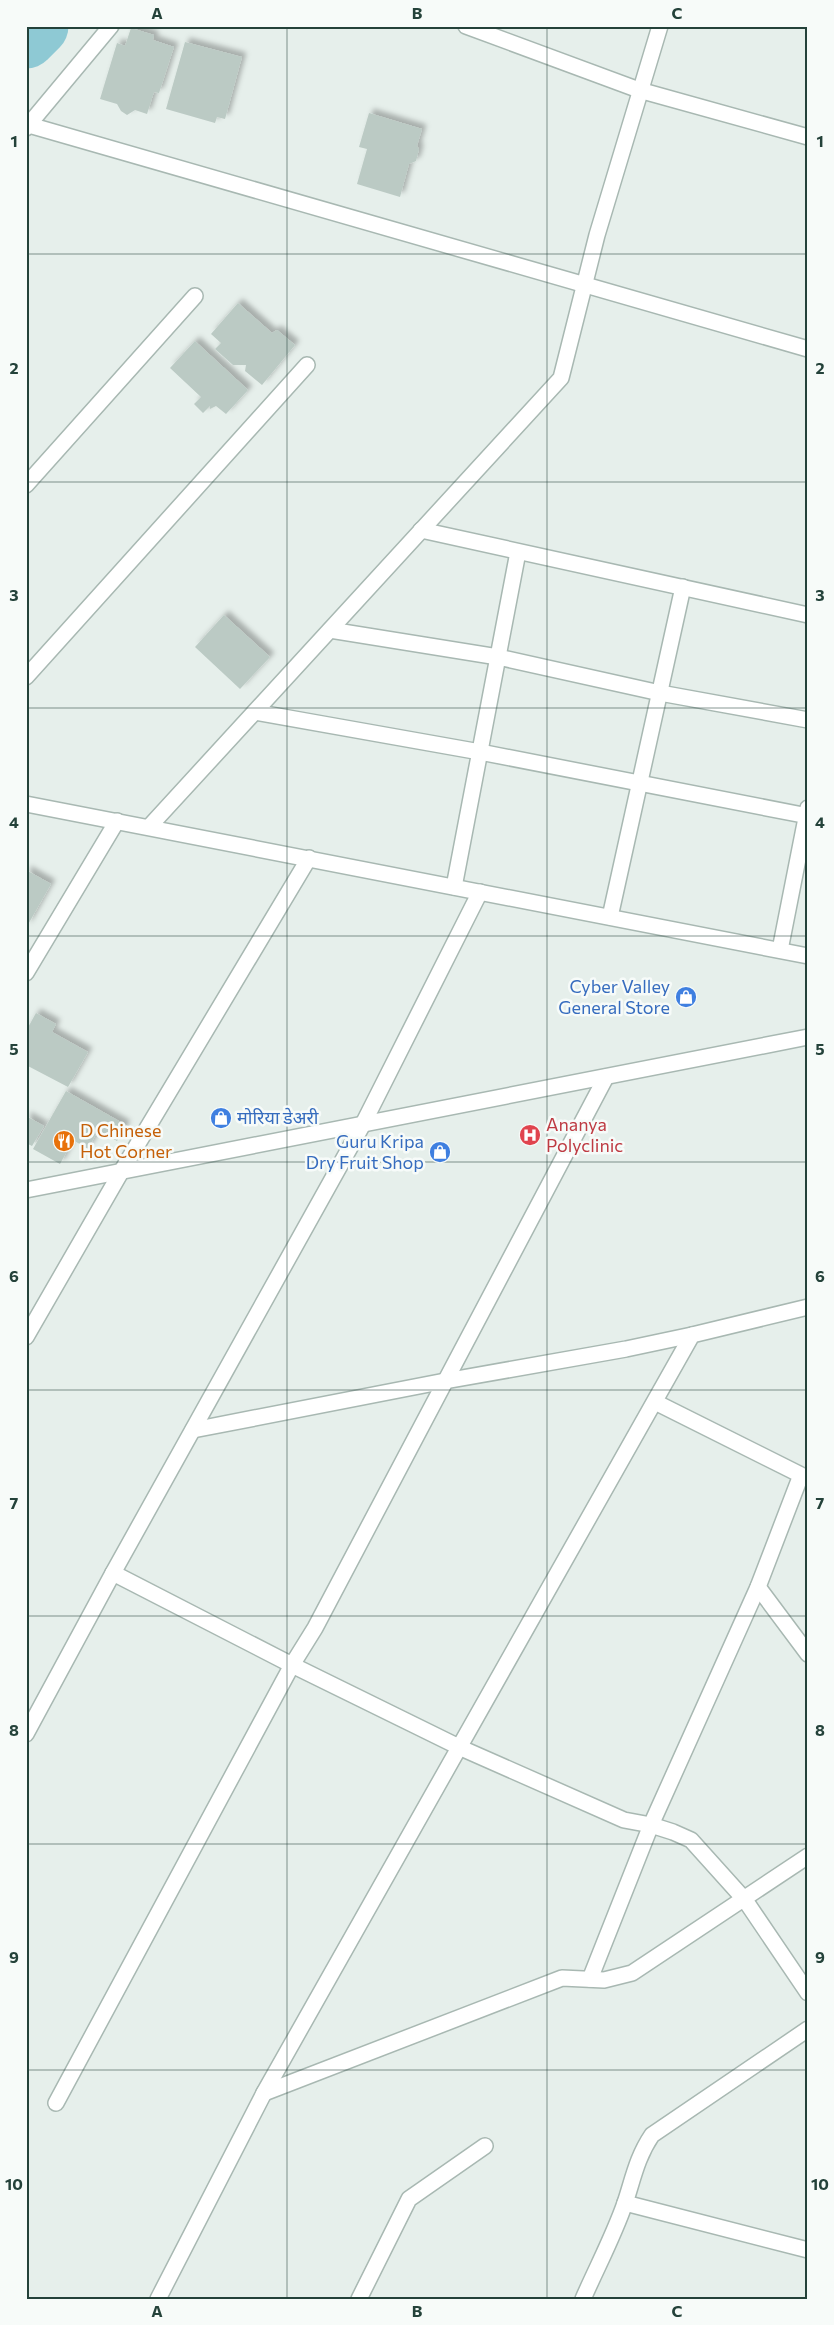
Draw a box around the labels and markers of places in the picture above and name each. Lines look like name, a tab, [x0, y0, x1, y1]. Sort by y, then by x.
place label: Cyber Valley General Store	[558, 975, 670, 1018]
shop icon: Cyber Valley General Store	[674, 985, 698, 1009]
shop icon: मोरिया डेअरी	[209, 1106, 233, 1130]
place label: मोरिया डेअरी	[237, 1106, 319, 1128]
place label: Ananya Polyclinic	[546, 1113, 623, 1156]
place label: D Chinese Hot Corner	[80, 1119, 172, 1162]
hospital icon: Ananya Polyclinic	[518, 1123, 542, 1147]
restaurant icon: D Chinese Hot Corner	[52, 1129, 76, 1153]
place label: Guru Kripa Dry Fruit Shop	[306, 1130, 424, 1173]
shop icon: Guru Kripa Dry Fruit Shop	[428, 1140, 452, 1164]

